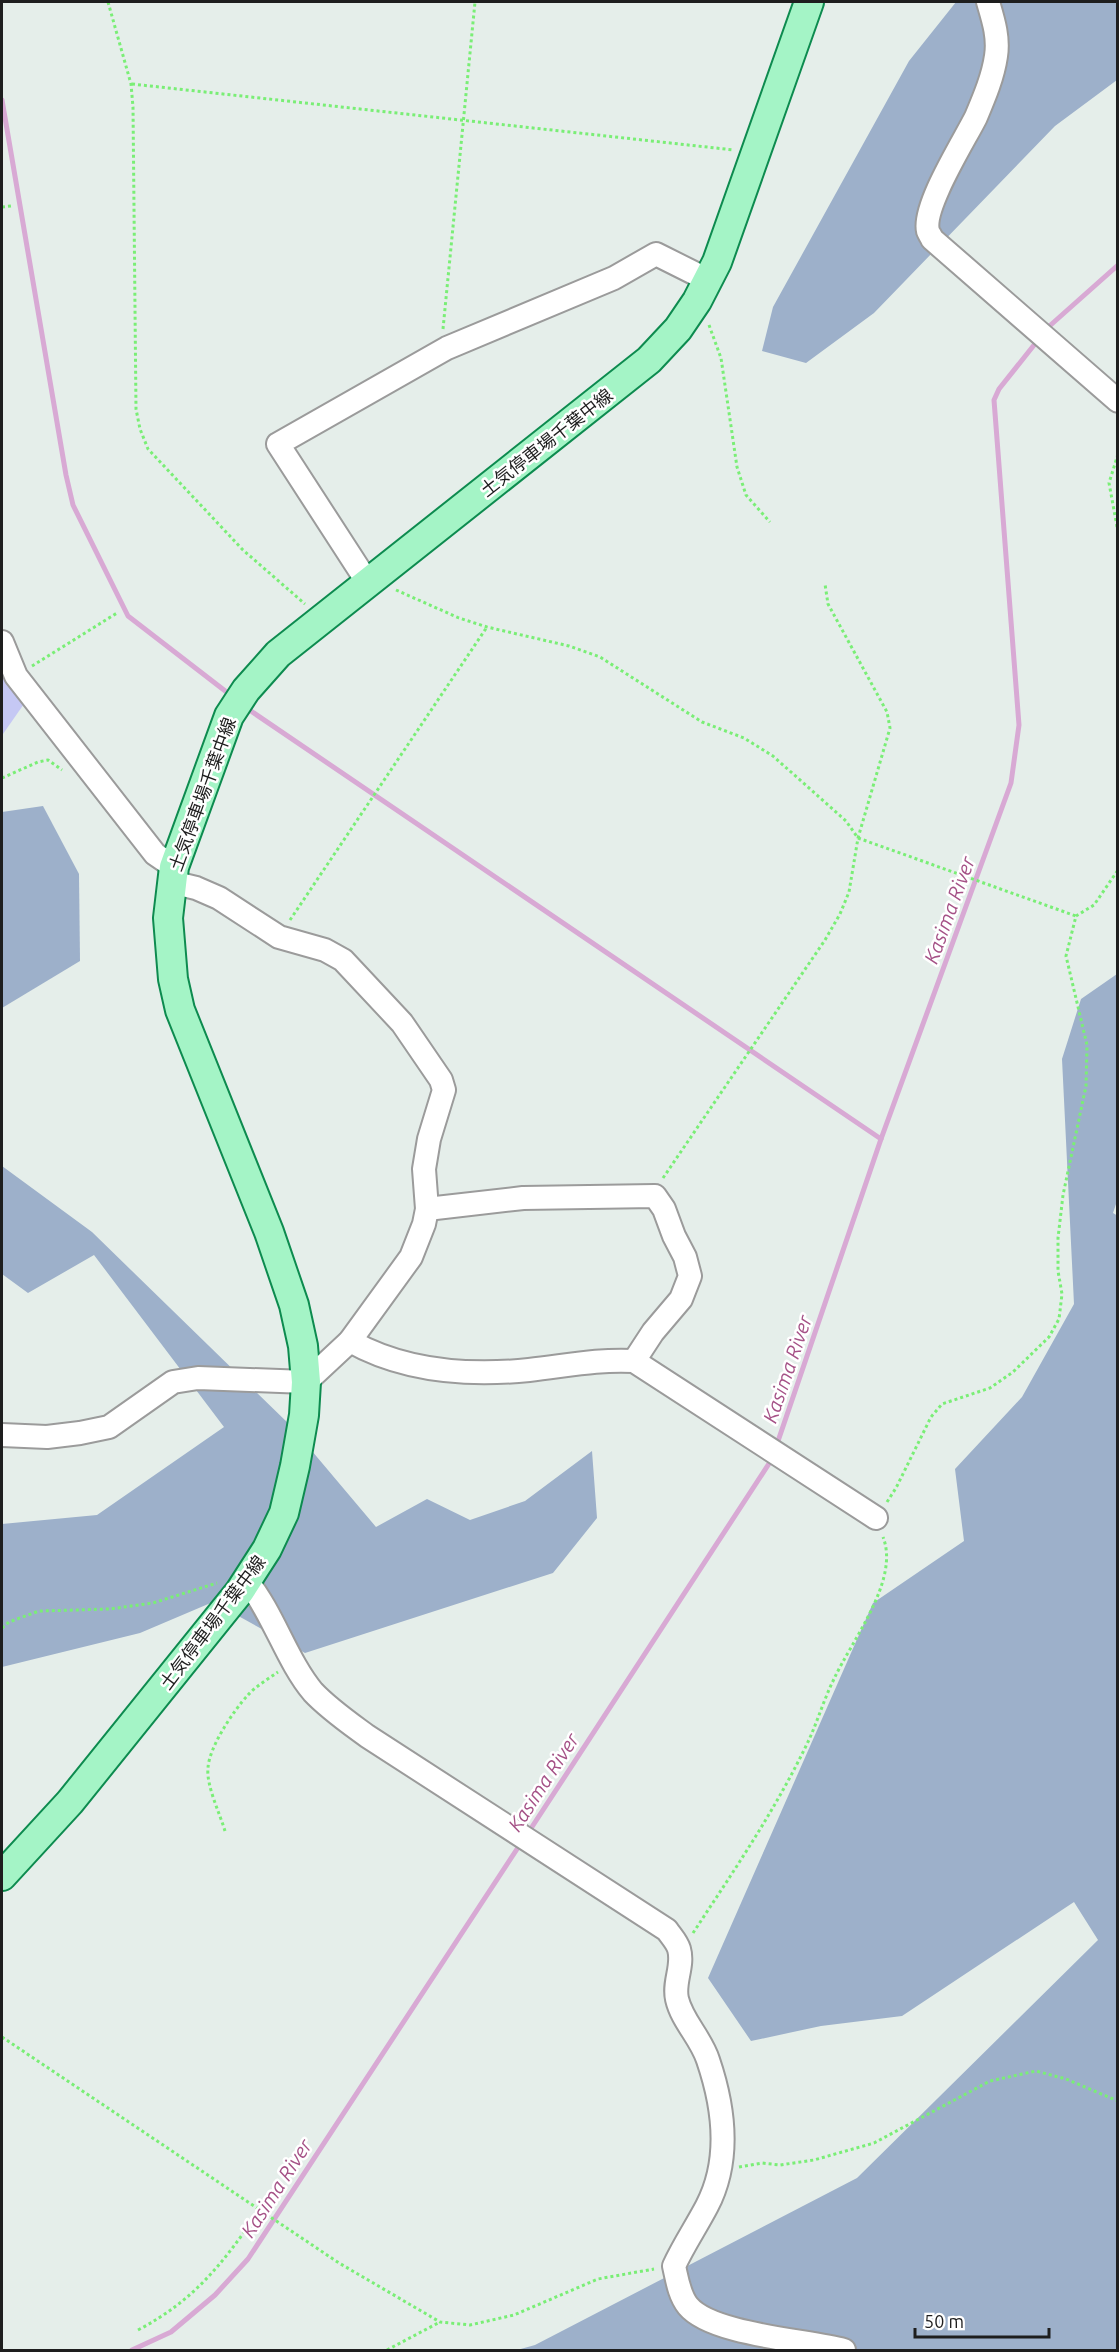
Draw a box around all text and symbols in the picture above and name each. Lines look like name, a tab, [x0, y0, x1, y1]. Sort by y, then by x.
street label: 土気停車場千葉中線	[476, 384, 616, 500]
street label: 土気停車場千葉中線	[165, 714, 239, 874]
water label: Kasima River	[919, 852, 979, 967]
water label: Kasima River	[758, 1311, 817, 1426]
street label: 土気停車場千葉中線	[155, 1551, 269, 1693]
water label: Kasima River	[503, 1727, 584, 1835]
water label: Kasima River	[236, 2133, 317, 2241]
scale bar	[915, 2301, 1048, 2339]
text: 50 m	[924, 2311, 964, 2331]

